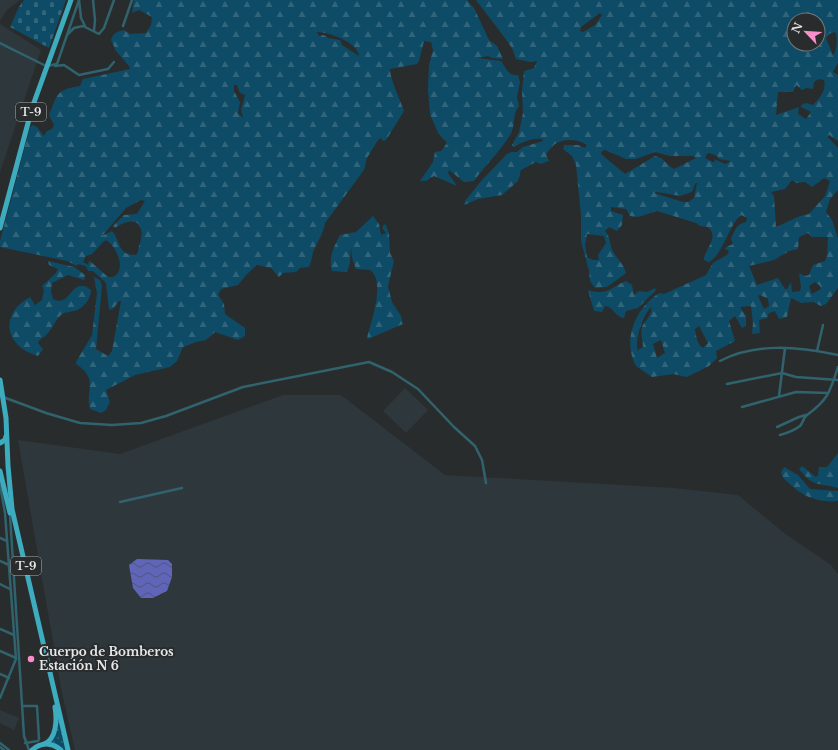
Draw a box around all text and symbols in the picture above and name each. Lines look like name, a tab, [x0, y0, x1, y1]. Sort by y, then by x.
north arrow	[786, 12, 826, 52]
text: N	[788, 20, 806, 35]
road number: T-9	[16, 103, 46, 121]
road number: T-9	[11, 557, 41, 575]
place label: Cuerpo de Bomberos Estación N 6	[39, 644, 174, 673]
marker: Cuerpo de Bomberos Estación N 6	[26, 654, 36, 664]

